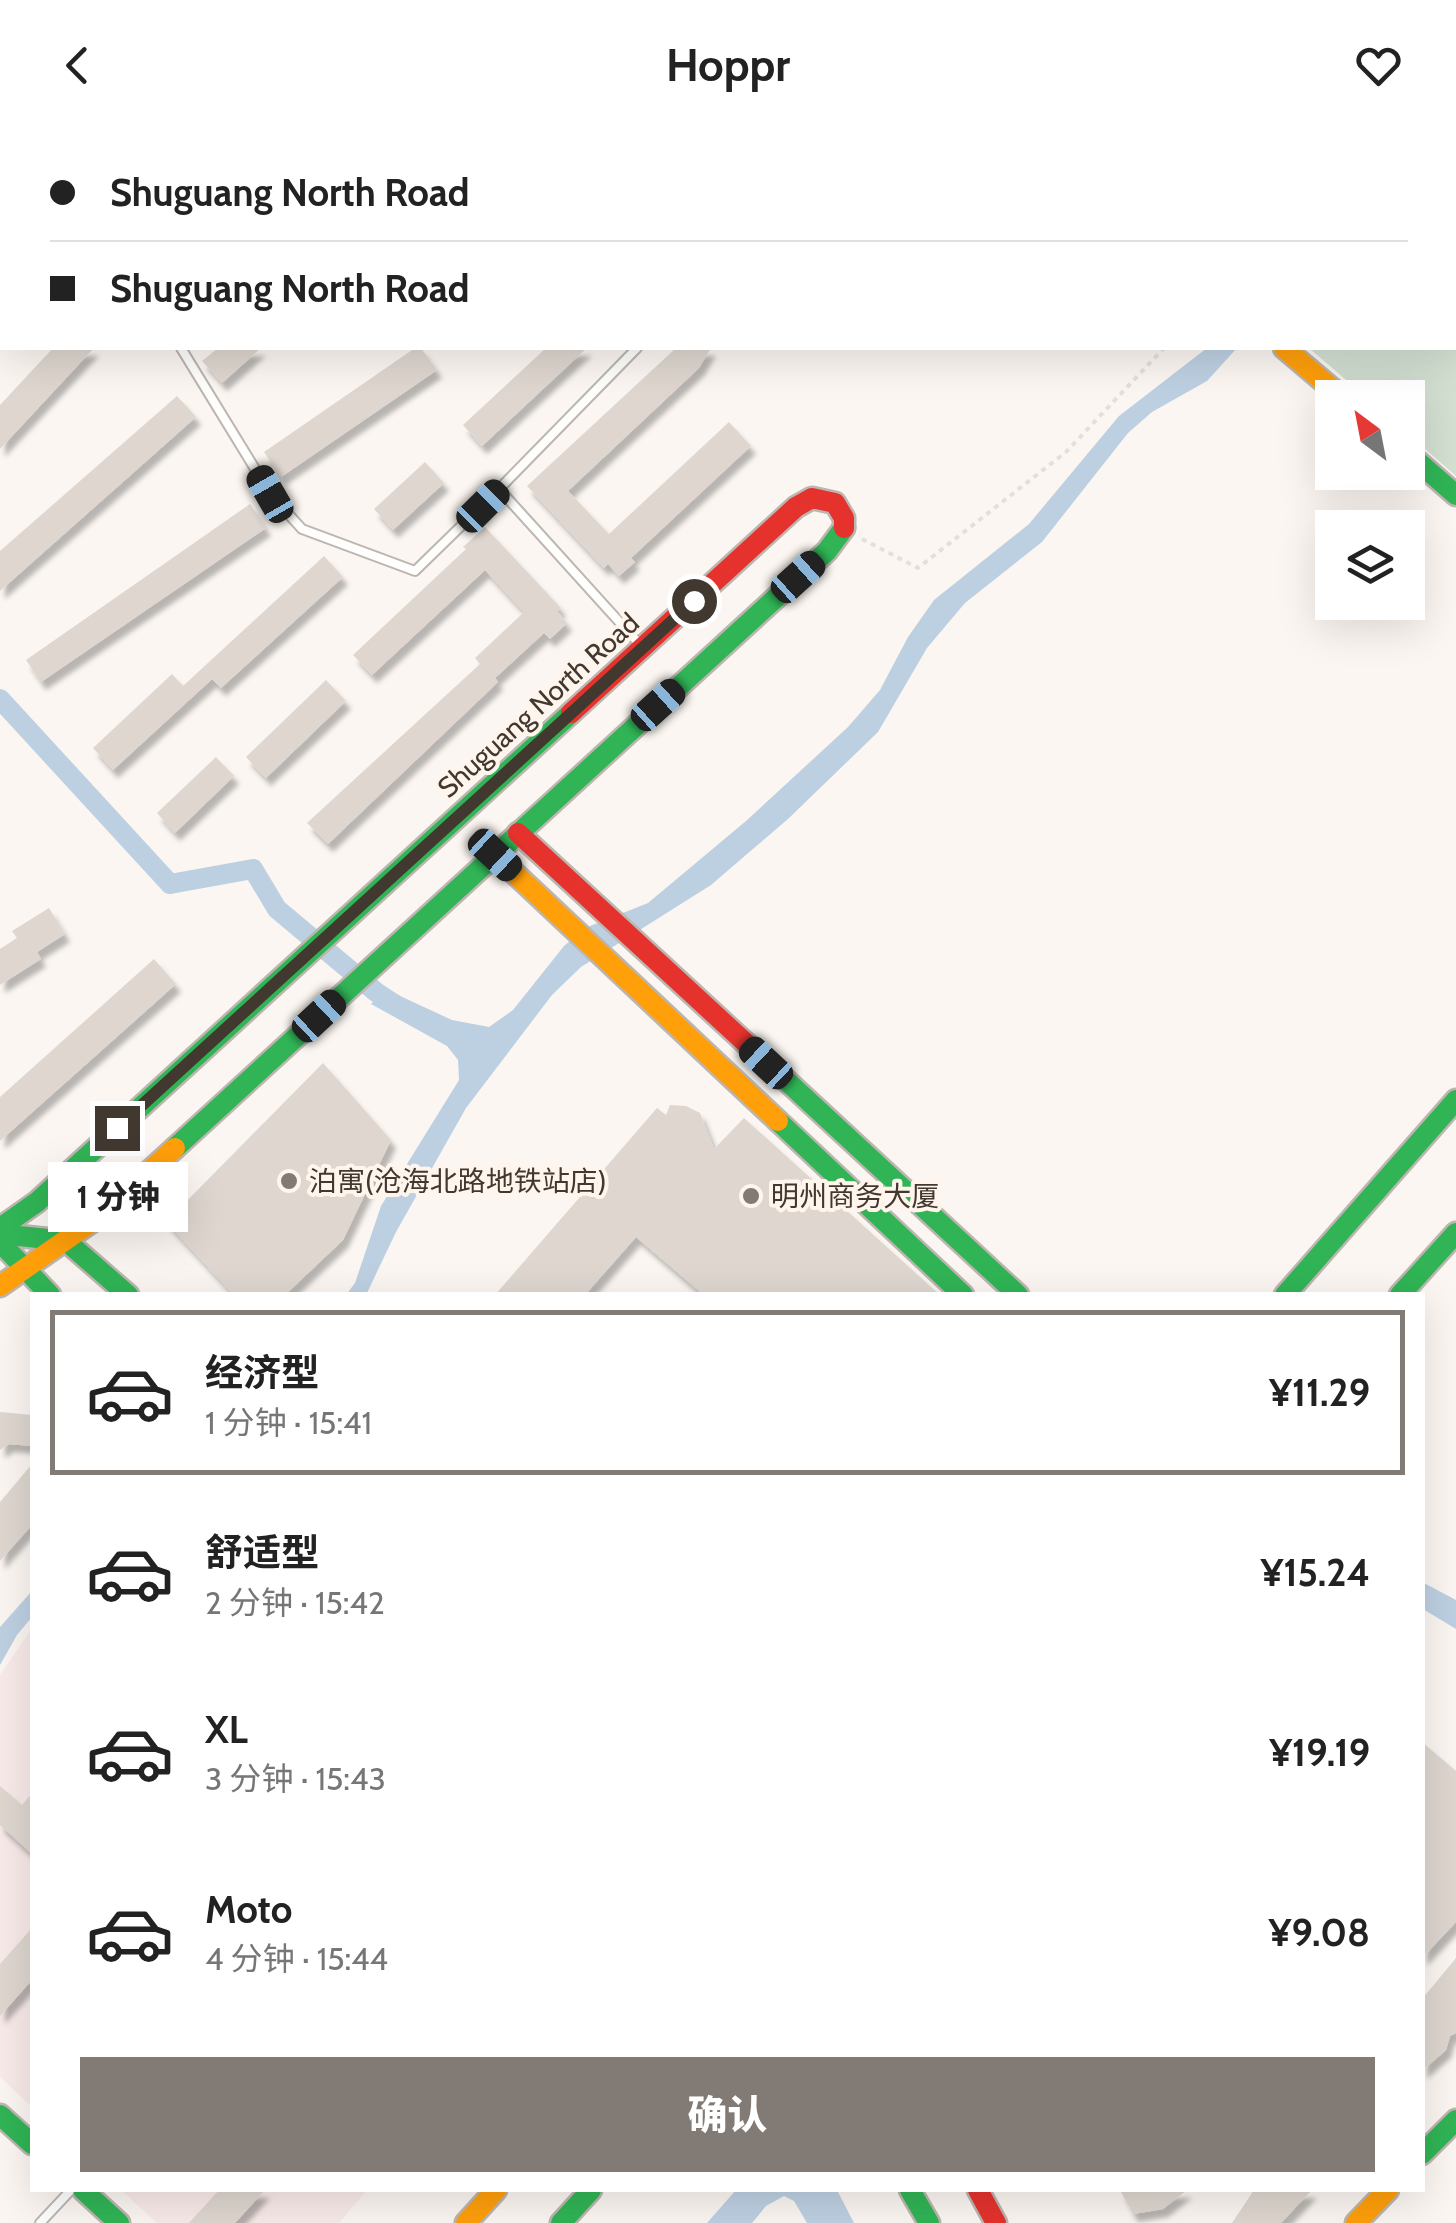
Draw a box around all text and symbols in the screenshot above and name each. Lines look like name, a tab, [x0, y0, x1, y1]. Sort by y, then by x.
icon: back	[50, 38, 105, 93]
text: Hoppr	[666, 38, 790, 92]
icon: heart	[1351, 38, 1406, 93]
text: Shuguang North Road	[110, 169, 470, 216]
text: Shuguang North Road	[110, 265, 470, 312]
north arrow	[1315, 380, 1425, 490]
map controls	[1315, 380, 1425, 620]
car	[242, 461, 298, 527]
car	[451, 474, 515, 538]
button: layers	[1315, 510, 1425, 620]
car	[766, 546, 830, 608]
route start	[672, 579, 717, 624]
street label: Shuguang North Road	[430, 606, 646, 804]
car	[626, 674, 690, 736]
car	[463, 824, 527, 886]
car	[287, 985, 351, 1047]
car	[734, 1032, 798, 1094]
route end	[95, 1106, 140, 1151]
callout: 1 分钟	[47, 1163, 187, 1233]
place label: 泊寓(沧海北路地铁站店)	[309, 1164, 607, 1198]
marker: 泊寓(沧海北路地铁站店)	[278, 1170, 300, 1192]
text: 1 分钟	[76, 1177, 160, 1216]
place label: 明州商务大厦	[771, 1179, 939, 1213]
marker: 明州商务大厦	[740, 1185, 762, 1207]
icon: car	[85, 1348, 175, 1438]
text: 经济型	[205, 1349, 319, 1396]
text: ¥11.29	[1269, 1369, 1370, 1416]
text: 1 分钟 · 15:41	[205, 1403, 372, 1442]
icon: car	[85, 1528, 175, 1618]
text: 舒适型	[205, 1529, 319, 1576]
text: ¥15.24	[1260, 1549, 1370, 1596]
text: 2 分钟 · 15:42	[205, 1583, 385, 1622]
text: XL	[205, 1706, 248, 1753]
icon: car	[85, 1708, 175, 1798]
text: ¥19.19	[1269, 1729, 1370, 1776]
text: 3 分钟 · 15:43	[205, 1759, 386, 1798]
text: Moto	[205, 1886, 292, 1933]
icon: car	[85, 1888, 175, 1978]
text: ¥9.08	[1268, 1909, 1370, 1956]
text: 4 分钟 · 15:44	[205, 1939, 388, 1978]
button: 确认	[80, 2057, 1375, 2172]

